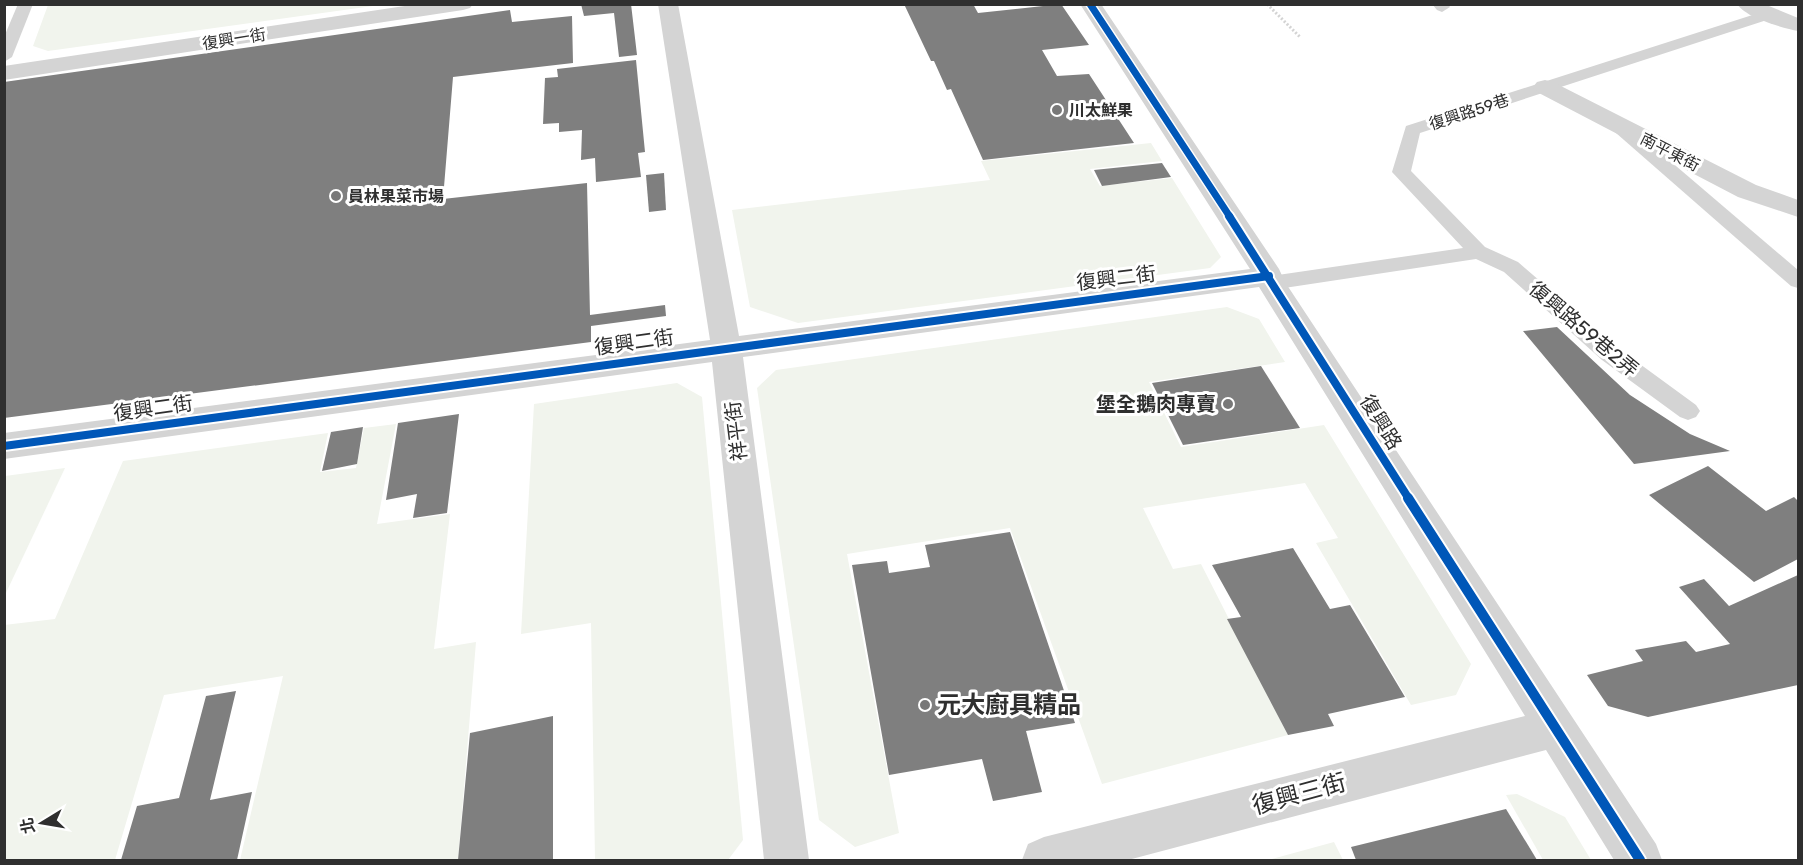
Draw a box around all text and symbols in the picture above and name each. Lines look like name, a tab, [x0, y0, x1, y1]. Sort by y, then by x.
street label: 復興一街	[201, 25, 267, 53]
street label: 復興路59巷	[1427, 90, 1511, 134]
place label: 川太鮮果	[1069, 101, 1133, 120]
marker: 川太鮮果	[1050, 103, 1064, 117]
street label: 南平東街	[1637, 129, 1703, 175]
place label: 員林果菜市場	[348, 187, 444, 206]
marker: 員林果菜市場	[329, 189, 343, 203]
street label: 復興二街	[1075, 261, 1157, 295]
street label: 復興路59巷2弄	[1524, 276, 1644, 382]
street label: 復興二街	[593, 325, 675, 359]
street label: 復興路	[1355, 390, 1407, 454]
street label: 復興二街	[112, 391, 194, 425]
place label: 堡全鵝肉專賣	[1096, 392, 1216, 416]
marker: 堡全鵝肉專賣	[1221, 397, 1235, 411]
street label: 祥平街	[720, 400, 752, 462]
place label: 元大廚具精品	[937, 691, 1081, 719]
marker: 元大廚具精品	[918, 698, 932, 712]
street label: 復興三街	[1249, 768, 1349, 820]
north arrow	[12, 793, 72, 853]
text: 北	[17, 816, 39, 835]

